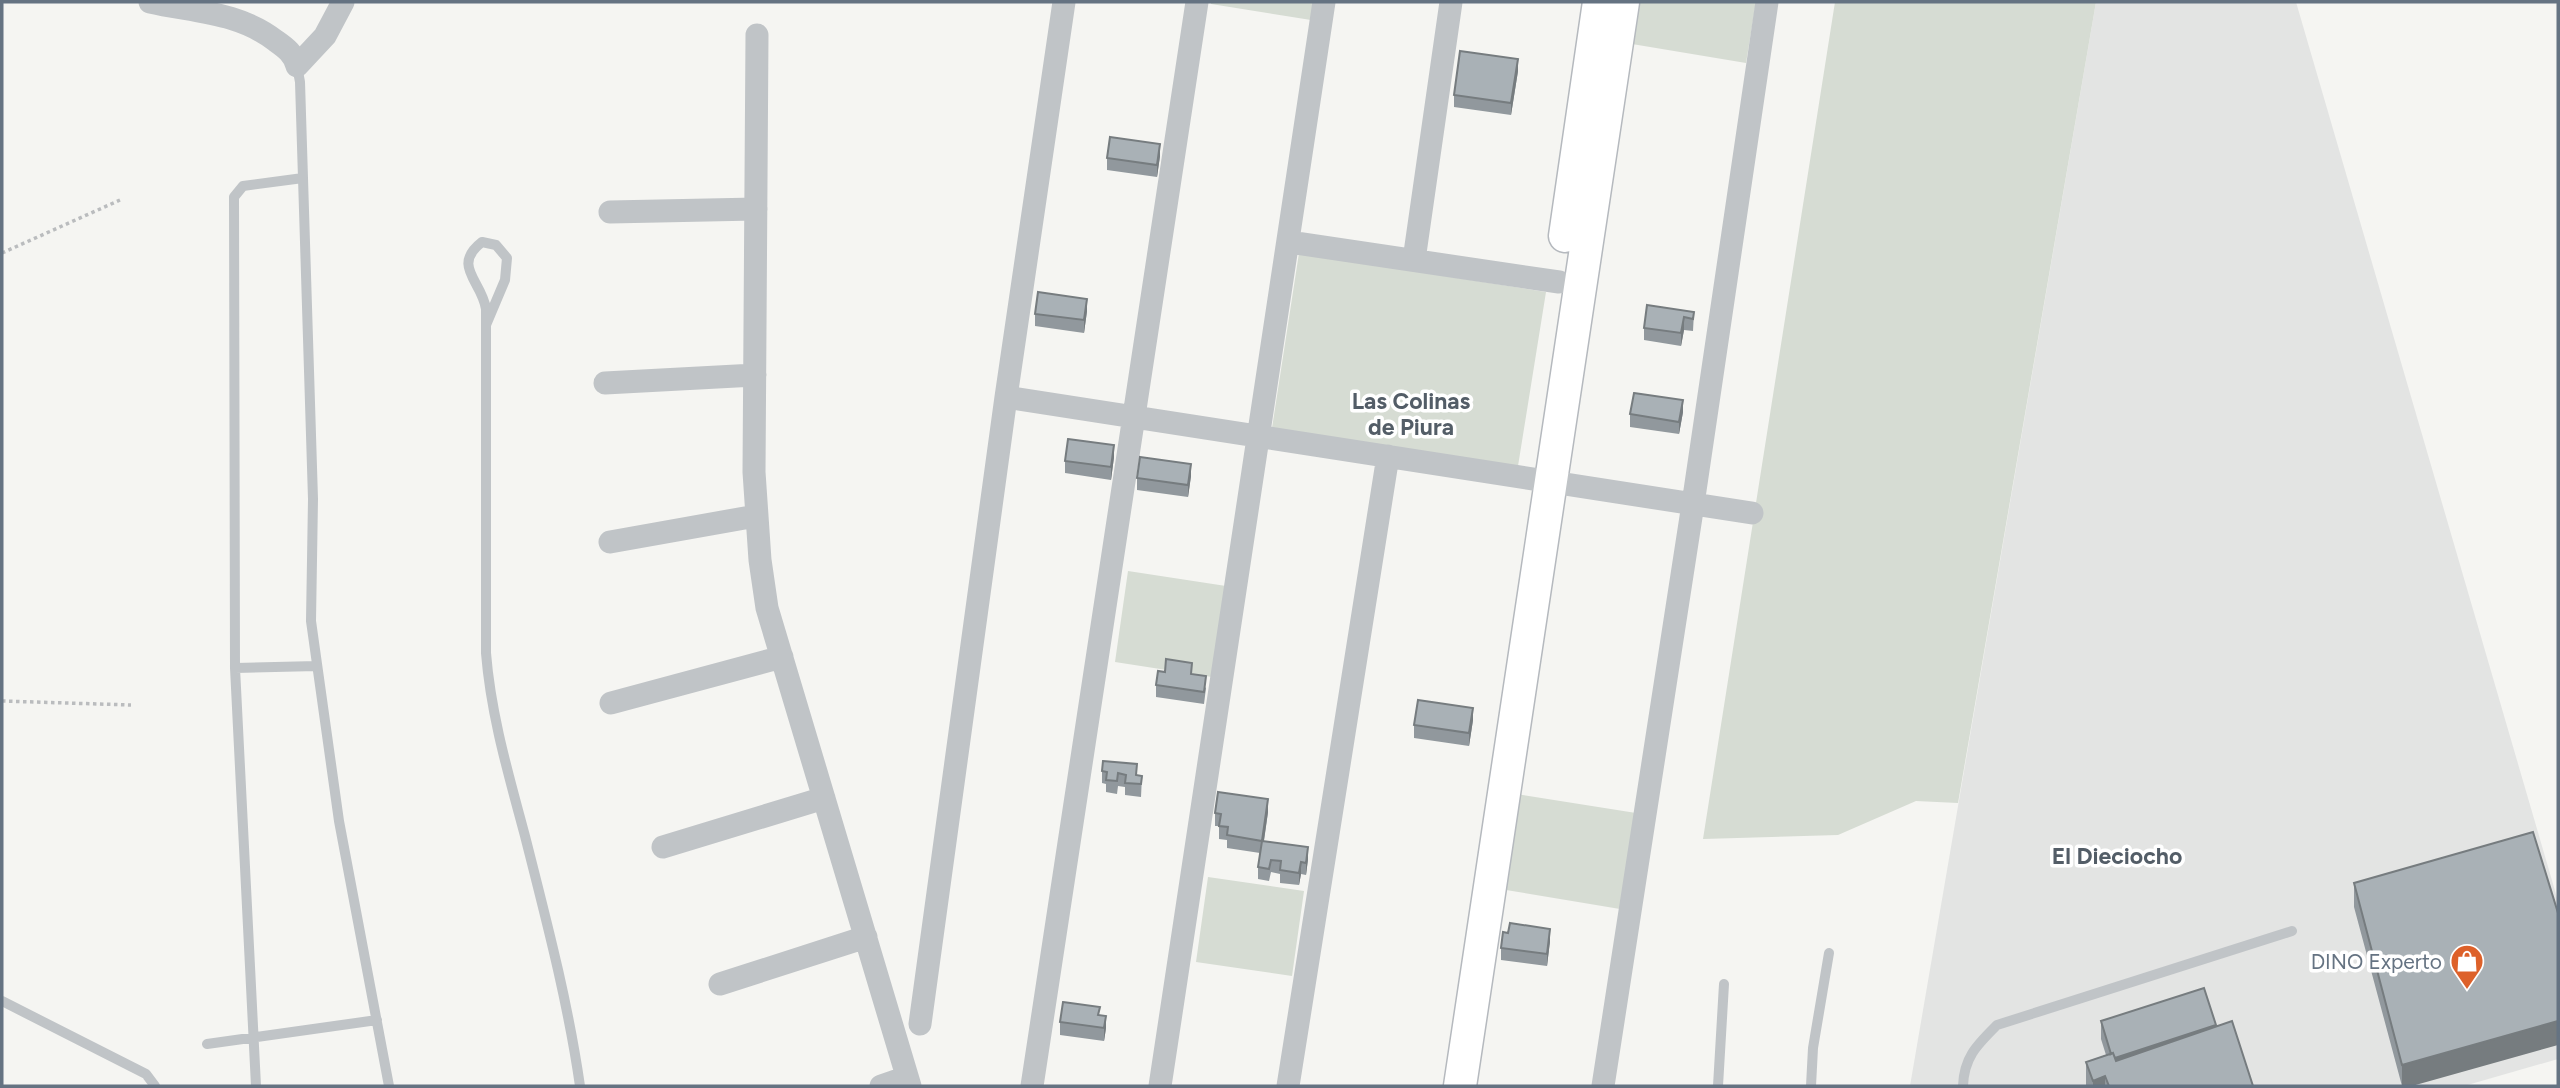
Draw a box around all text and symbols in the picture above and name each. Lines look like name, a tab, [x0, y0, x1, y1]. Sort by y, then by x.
district label: Las Colinas de Piura	[1352, 387, 1471, 441]
district label: El Dieciocho	[2052, 842, 2182, 870]
shop icon: DINO Experto	[2448, 942, 2486, 991]
place label: DINO Experto	[2311, 949, 2442, 974]

